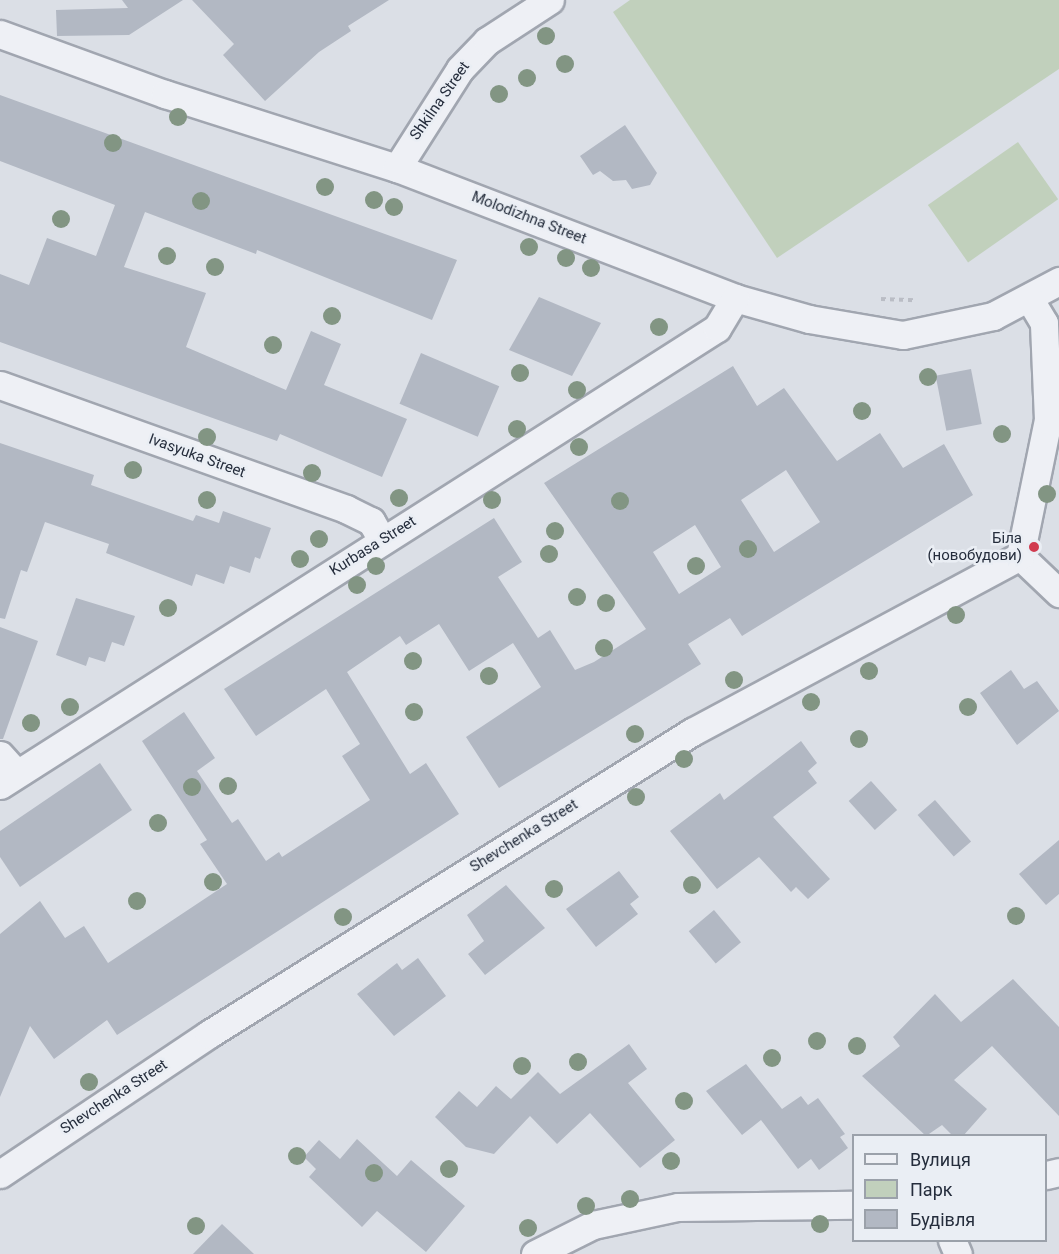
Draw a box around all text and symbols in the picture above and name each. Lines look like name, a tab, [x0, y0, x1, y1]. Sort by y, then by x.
street label: Shkilna Street	[406, 58, 474, 144]
street label: Molodizhna Street	[469, 188, 589, 248]
street label: Ivasyuka Street	[146, 430, 248, 482]
street label: Kurbasa Street	[327, 512, 419, 580]
place label: Біла (новобудови)	[927, 529, 1022, 564]
marker: Біла (новобудови)	[1027, 540, 1041, 554]
street label: Shevchenka Street	[467, 796, 581, 876]
street label: Shevchenka Street	[57, 1056, 171, 1138]
legend	[852, 1134, 1047, 1242]
text: Вулиця	[910, 1149, 971, 1170]
text: Парк	[910, 1179, 952, 1200]
text: Будівля	[910, 1209, 975, 1230]

